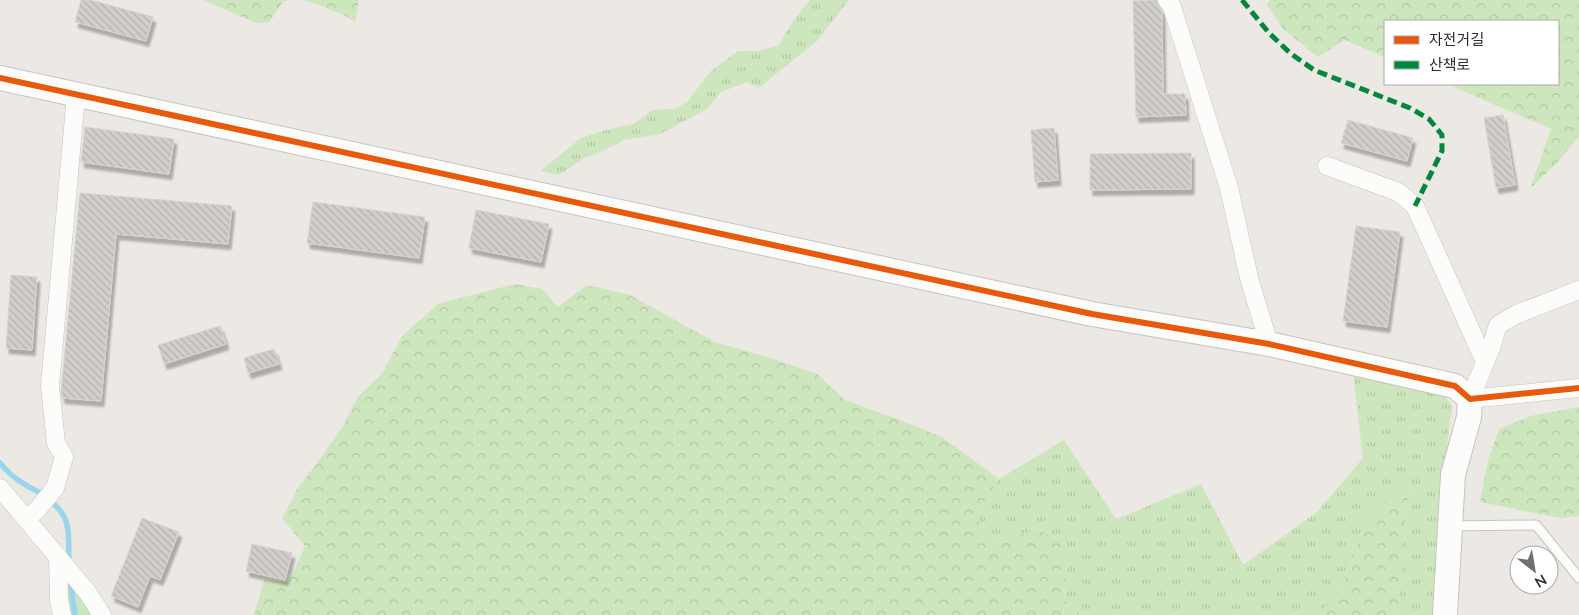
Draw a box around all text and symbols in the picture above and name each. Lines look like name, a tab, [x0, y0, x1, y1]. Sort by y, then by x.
legend	[1384, 20, 1559, 85]
text: 자전거길	[1429, 30, 1484, 48]
text: 산책로	[1429, 55, 1470, 73]
north arrow	[1509, 545, 1559, 595]
text: N	[1532, 572, 1550, 592]

